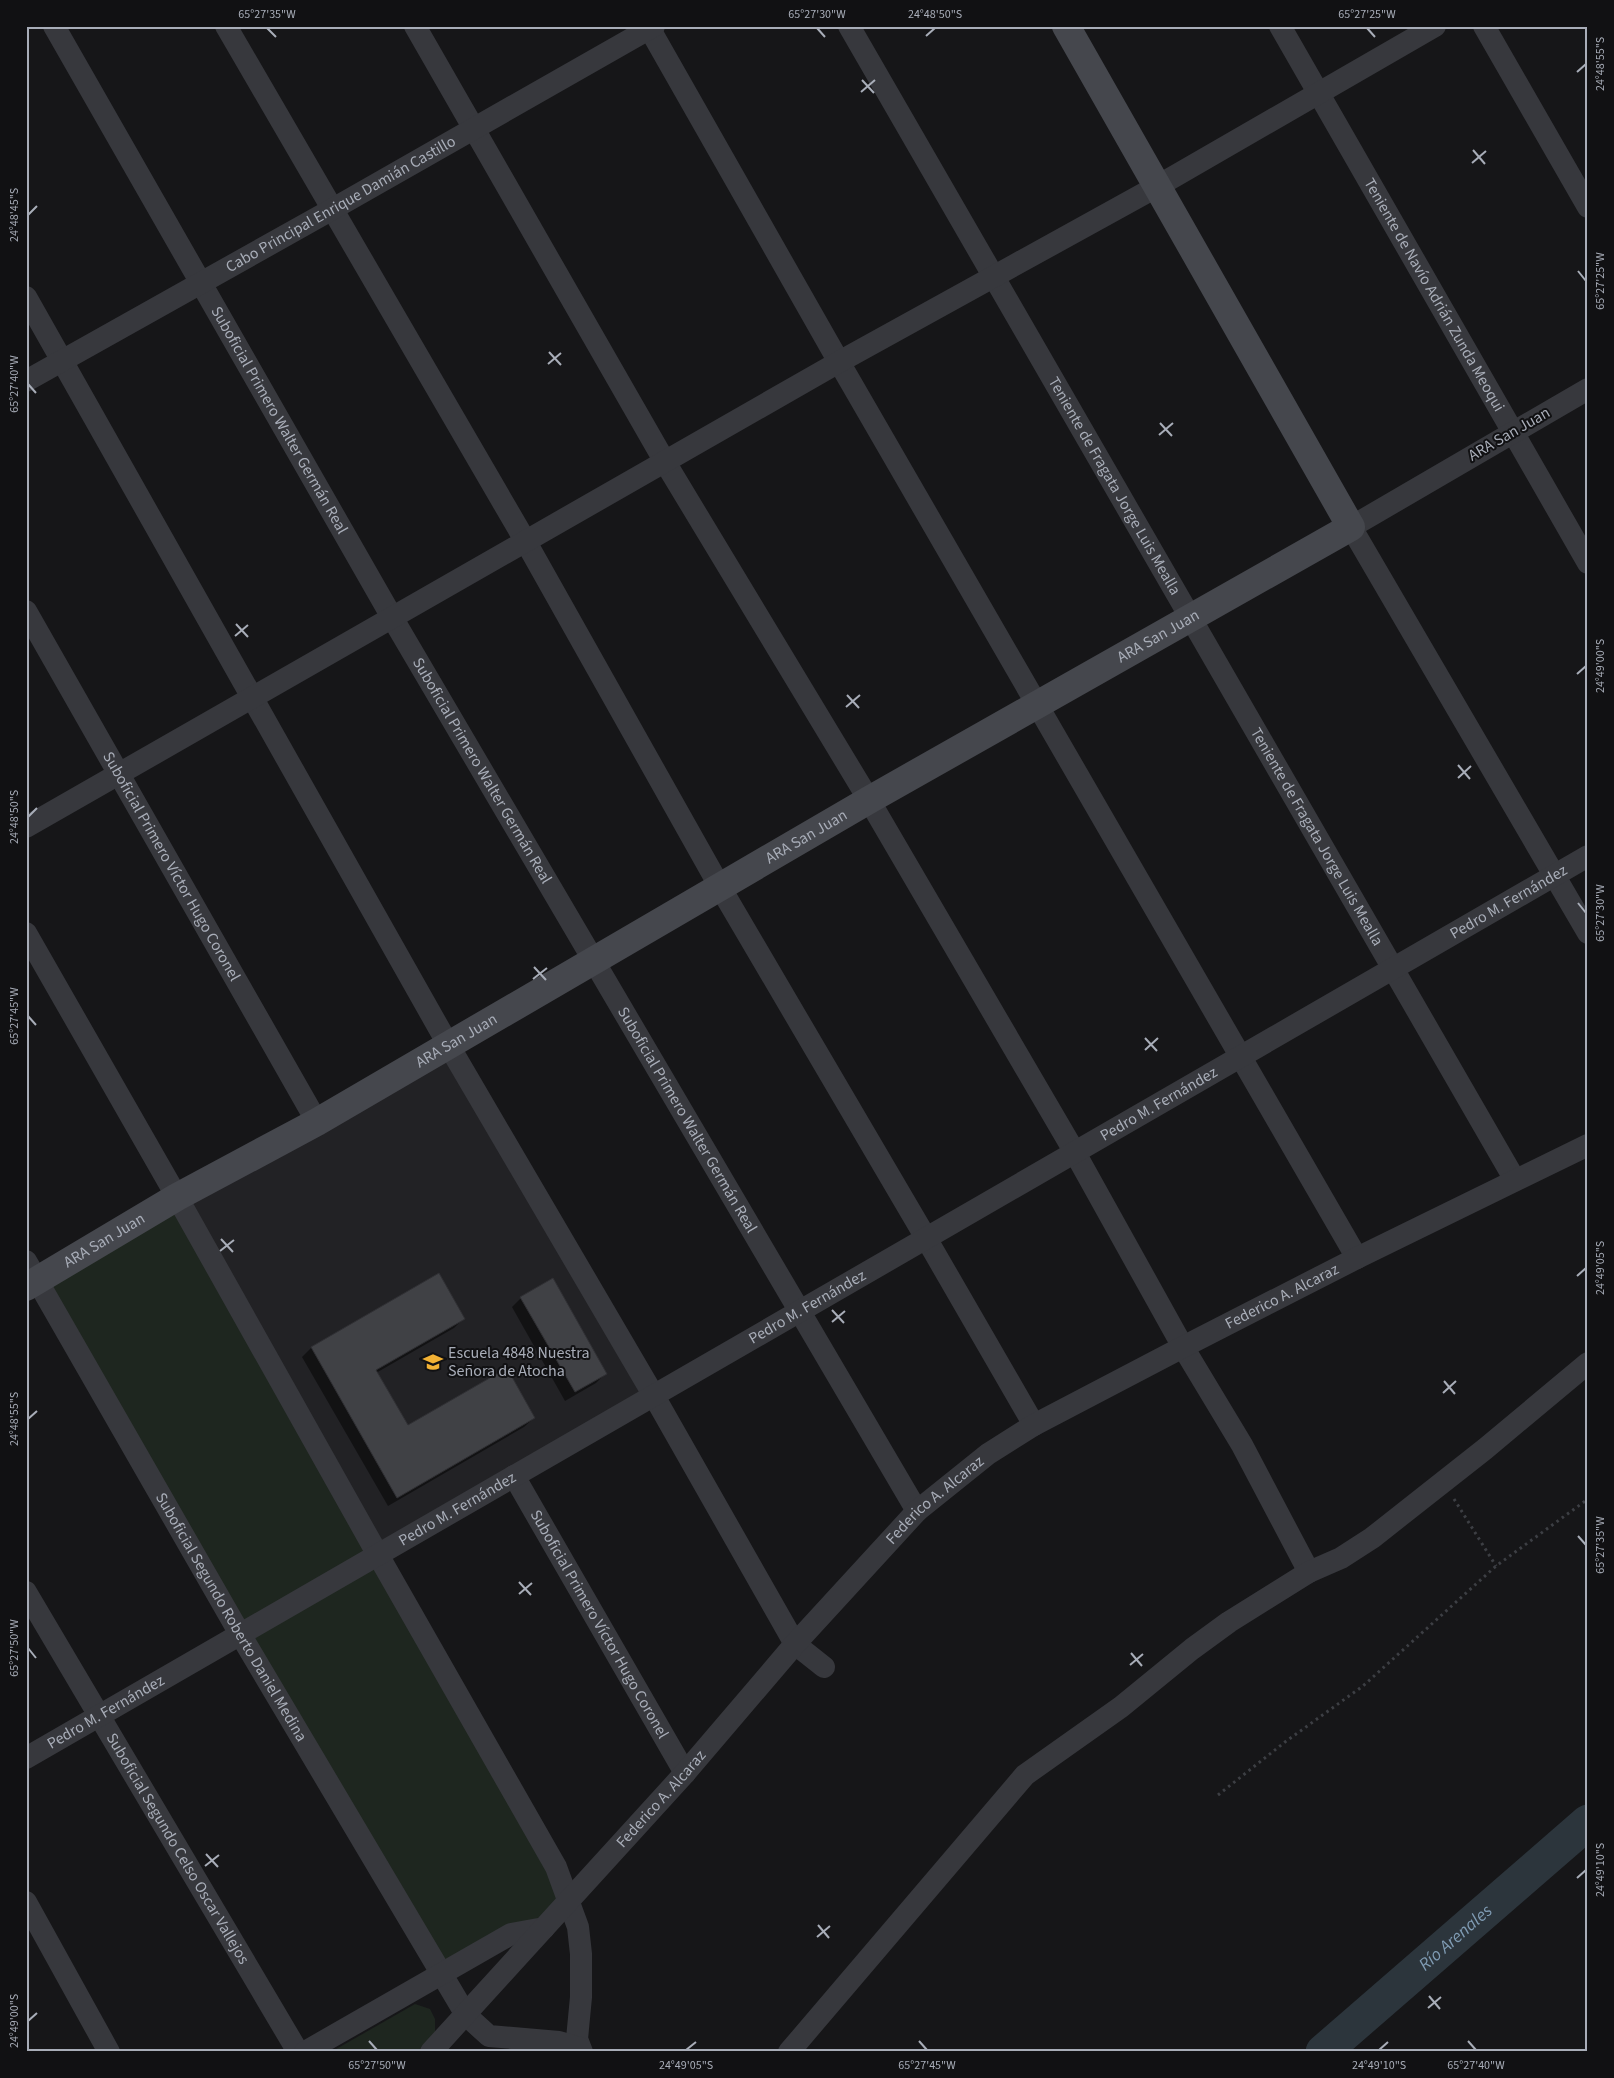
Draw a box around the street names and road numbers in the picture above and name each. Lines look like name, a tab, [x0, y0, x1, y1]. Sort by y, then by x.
street label: Cabo Principal Enrique Damián Castillo	[222, 130, 460, 278]
street label: Teniente de Navío Adrián Zunda Meoqui	[1359, 174, 1510, 416]
street label: Suboficial Primero Walter Germán Real	[205, 302, 353, 538]
street label: Teniente de Fragata Jorge Luis Mealla	[1043, 373, 1186, 599]
street label: ARA San Juan	[1464, 402, 1554, 466]
street label: ARA San Juan	[1113, 604, 1203, 668]
street label: Suboficial Primero Walter Germán Real	[407, 653, 557, 888]
street label: Teniente de Fragata Jorge Luis Mealla	[1245, 723, 1389, 950]
street label: Suboficial Primero Víctor Hugo Coronel	[97, 748, 246, 985]
street label: ARA San Juan	[761, 804, 851, 869]
street label: Pedro M. Fernández	[1446, 859, 1571, 944]
street label: Suboficial Primero Walter Germán Real	[612, 1003, 762, 1237]
street label: ARA San Juan	[411, 1008, 501, 1073]
street label: Pedro M. Fernández	[1096, 1061, 1222, 1146]
street label: ARA San Juan	[59, 1208, 149, 1273]
street label: Federico A. Alcaraz	[1221, 1258, 1343, 1335]
street label: Pedro M. Fernández	[744, 1264, 870, 1349]
street label: Federico A. Alcaraz	[881, 1450, 989, 1549]
street label: Pedro M. Fernández	[395, 1466, 520, 1552]
street label: Suboficial Segundo Roberto Daniel Medina	[150, 1488, 312, 1746]
street label: Suboficial Primero Víctor Hugo Coronel	[525, 1506, 674, 1743]
street label: Pedro M. Fernández	[43, 1669, 169, 1755]
street label: Suboficial Segundo Celso Oscar Vallejos	[101, 1729, 255, 1968]
street label: Federico A. Alcaraz	[611, 1745, 711, 1853]

